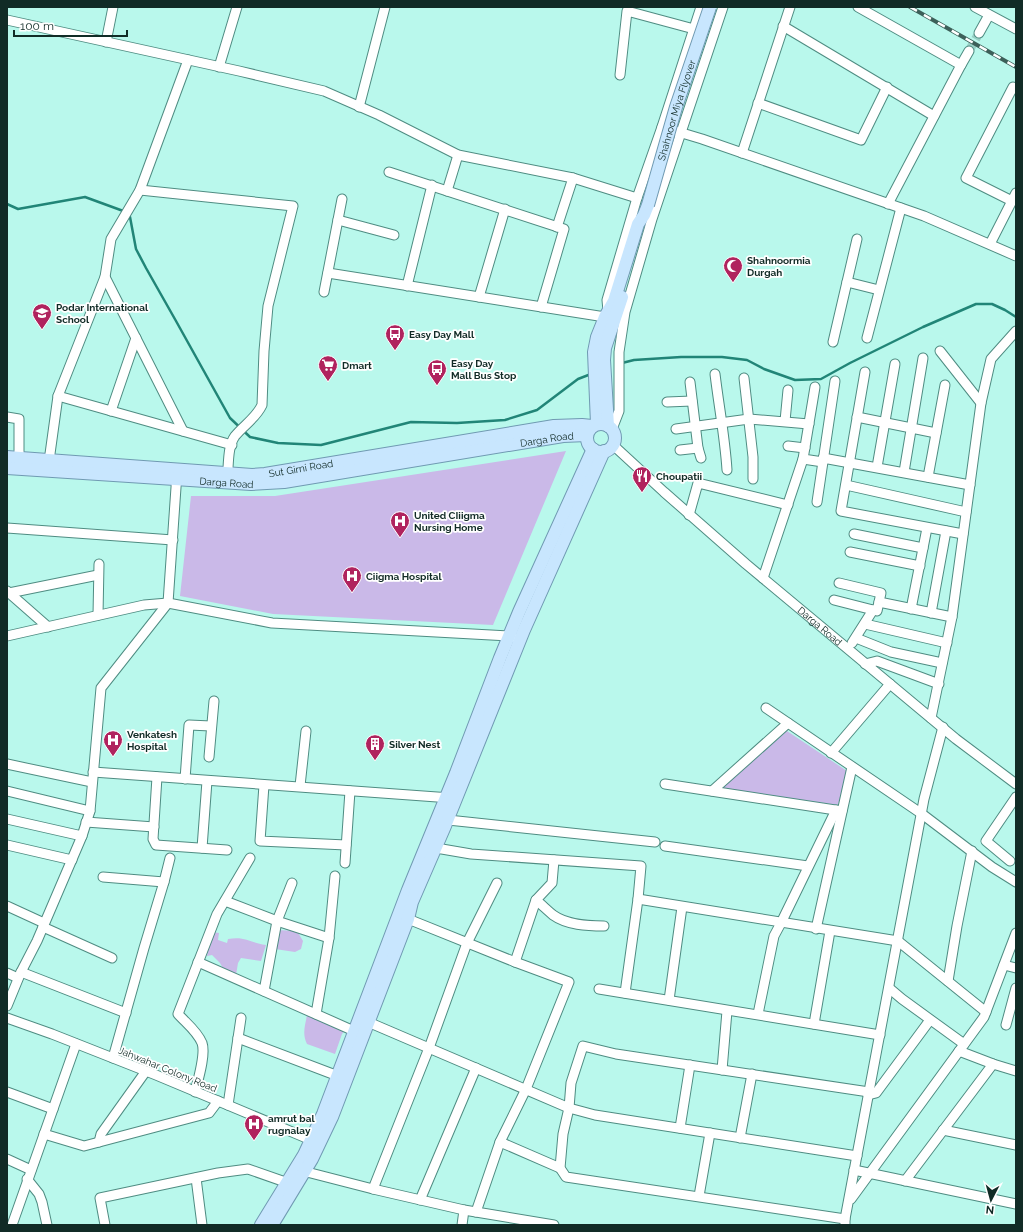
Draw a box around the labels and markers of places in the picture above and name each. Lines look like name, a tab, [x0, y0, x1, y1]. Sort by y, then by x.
mosque icon: Shahnoormia Durgah	[722, 255, 744, 283]
place label: Shahnoormia Durgah	[747, 255, 811, 278]
school or university icon: Podar International School	[31, 302, 53, 330]
place label: Podar International School	[56, 302, 149, 325]
bus stop icon: Easy Day Mall	[384, 323, 406, 351]
place label: Easy Day Mall	[409, 329, 475, 340]
supermarket icon: Dmart	[317, 354, 339, 382]
bus stop icon: Easy Day Mall Bus Stop	[426, 358, 448, 386]
place label: Easy Day Mall Bus Stop	[451, 358, 517, 381]
place label: Dmart	[342, 360, 372, 371]
restaurant icon: Choupatii	[631, 465, 653, 493]
place label: Choupatii	[656, 471, 702, 482]
hospital icon: United CIiigma Nursing Home	[389, 510, 411, 538]
place label: United CIiigma Nursing Home	[414, 510, 485, 533]
hospital icon: Ciigma Hospital	[341, 565, 363, 593]
place label: Ciigma Hospital	[366, 571, 443, 582]
hospital icon: Venkatesh Hospital	[102, 729, 124, 757]
place label: Venkatesh Hospital	[127, 729, 177, 752]
building icon: Silver Nest	[364, 733, 386, 761]
place label: Silver Nest	[389, 739, 440, 750]
hospital icon: amrut bal rugnalay	[243, 1113, 265, 1141]
place label: amrut bal rugnalay	[268, 1113, 315, 1136]

